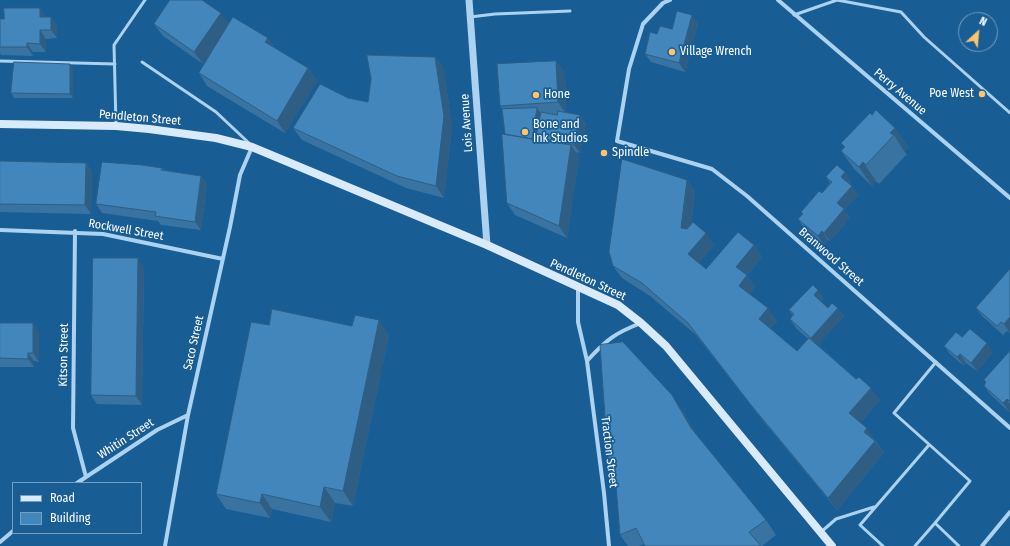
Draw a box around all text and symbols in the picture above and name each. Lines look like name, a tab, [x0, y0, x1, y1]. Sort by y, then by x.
north arrow	[958, 12, 998, 52]
text: N	[977, 14, 989, 29]
place label: Village Wrench	[680, 45, 752, 59]
marker: Village Wrench	[667, 47, 677, 57]
street label: Perry Avenue	[871, 66, 929, 118]
place label: Poe West	[929, 87, 974, 101]
place label: Hone	[544, 88, 570, 102]
marker: Poe West	[977, 89, 987, 99]
marker: Hone	[531, 90, 541, 100]
street label: Lois Avenue	[458, 93, 476, 153]
street label: Pendleton Street	[98, 107, 182, 129]
place label: Bone and Ink Studios	[533, 118, 588, 146]
marker: Bone and Ink Studios	[520, 127, 530, 137]
place label: Spindle	[612, 146, 649, 160]
marker: Spindle	[599, 148, 609, 158]
street label: Rockwell Street	[87, 216, 165, 244]
street label: Branwood Street	[795, 225, 867, 289]
street label: Pendleton Street	[548, 256, 628, 304]
street label: Saco Street	[181, 314, 207, 372]
street label: Kitson Street	[56, 323, 72, 387]
street label: Traction Street	[597, 415, 621, 489]
street label: Whitin Street	[95, 416, 157, 462]
legend	[12, 482, 142, 534]
text: Road	[50, 491, 75, 505]
text: Building	[50, 511, 90, 525]

